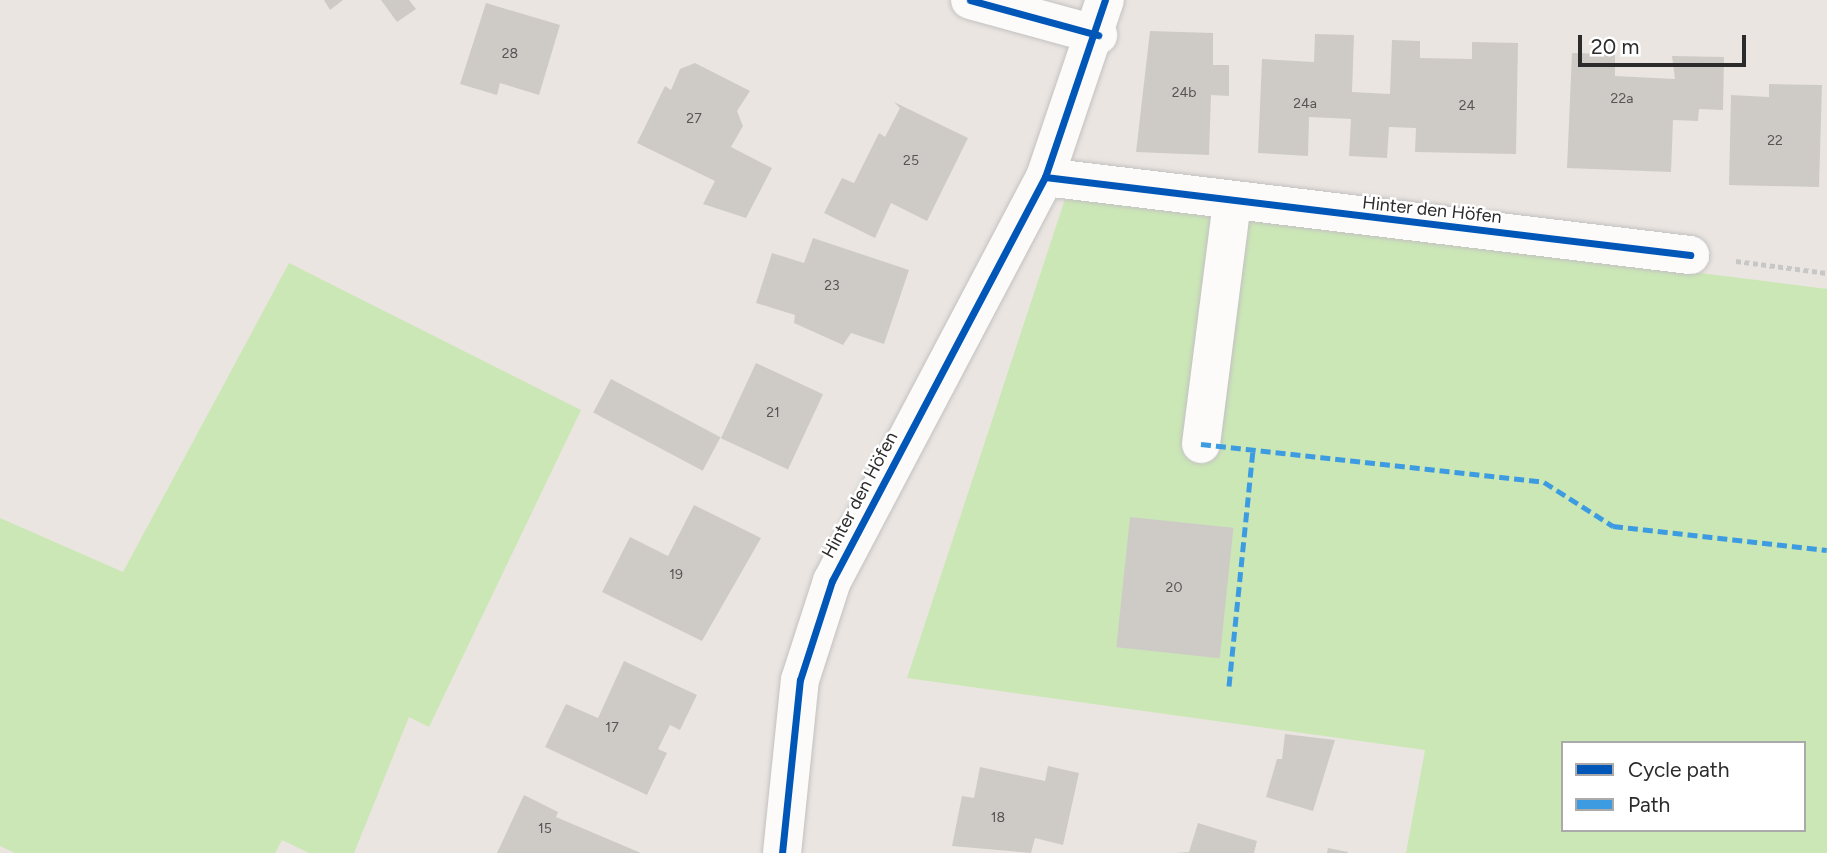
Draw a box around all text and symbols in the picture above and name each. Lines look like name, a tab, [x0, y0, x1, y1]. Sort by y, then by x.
scale bar	[1582, 21, 1750, 65]
text: 20 m	[1591, 34, 1639, 59]
house number: 28	[502, 46, 518, 62]
house number: 24b	[1172, 85, 1196, 101]
house number: 22a	[1611, 91, 1633, 107]
house number: 24a	[1293, 96, 1317, 112]
house number: 24	[1459, 98, 1475, 114]
house number: 27	[686, 111, 702, 127]
house number: 22	[1767, 133, 1783, 149]
house number: 25	[903, 153, 919, 169]
street label: Hinter den Höfen	[1361, 192, 1503, 228]
house number: 23	[824, 278, 840, 294]
house number: 21	[766, 405, 780, 421]
street label: Hinter den Höfen	[818, 428, 902, 562]
house number: 19	[669, 567, 683, 583]
house number: 20	[1166, 580, 1182, 596]
house number: 17	[605, 720, 619, 736]
legend	[1561, 741, 1806, 832]
text: Cycle path	[1628, 757, 1729, 782]
text: Path	[1628, 792, 1670, 817]
house number: 18	[991, 810, 1005, 826]
house number: 15	[538, 821, 552, 837]

